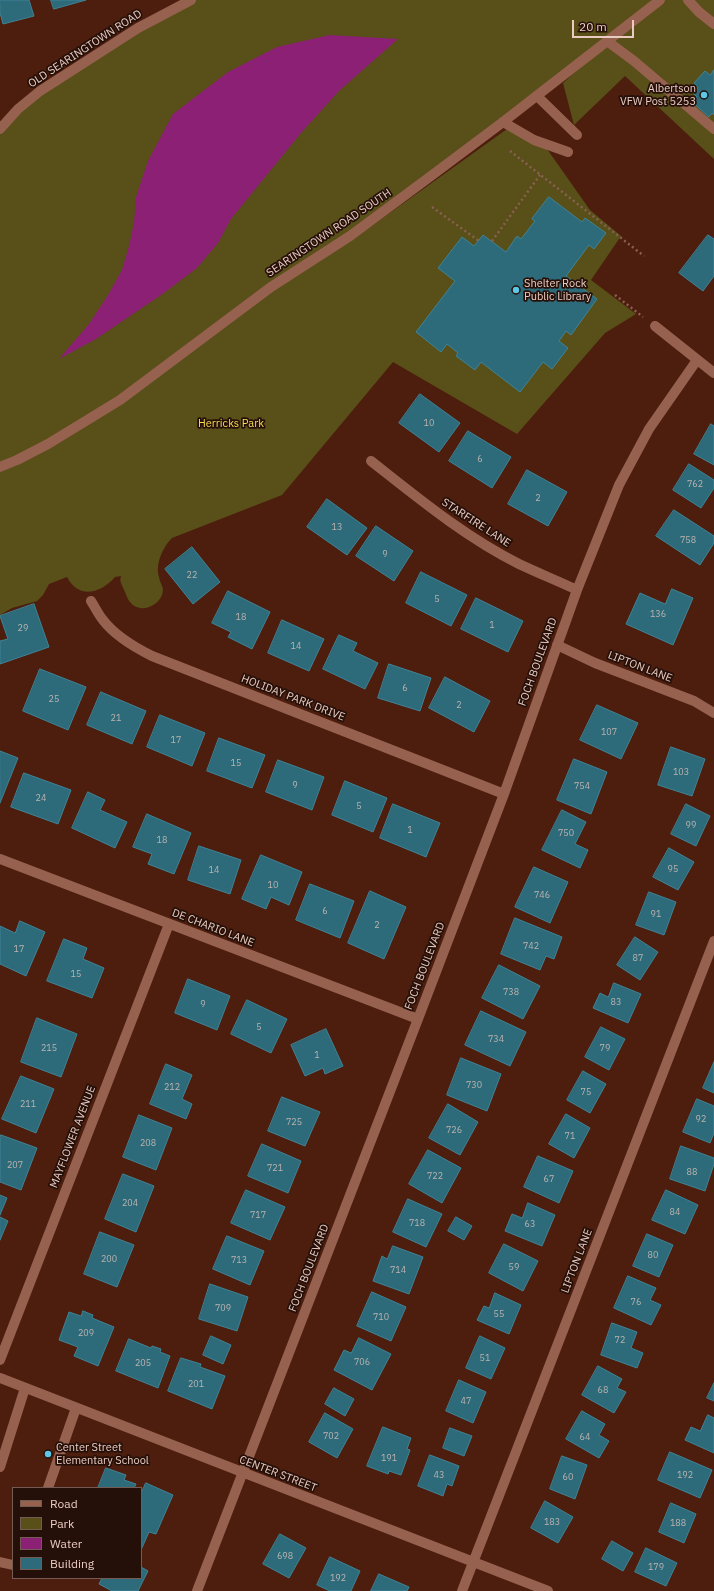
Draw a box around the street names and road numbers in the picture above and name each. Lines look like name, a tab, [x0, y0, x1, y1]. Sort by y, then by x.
street label: OLD SEARINGTOWN ROAD	[26, 7, 144, 91]
street label: SEARINGTOWN ROAD SOUTH	[264, 186, 394, 280]
street label: STARFIRE LANE	[439, 496, 513, 550]
street label: FOCH BOULEVARD	[516, 616, 560, 708]
street label: LIPTON LANE	[606, 649, 674, 685]
street label: HOLIDAY PARK DRIVE	[239, 672, 347, 724]
street label: DE CHARIO LANE	[170, 906, 256, 950]
street label: FOCH BOULEVARD	[402, 920, 448, 1012]
street label: MAYFLOWER AVENUE	[47, 1084, 99, 1190]
street label: FOCH BOULEVARD	[286, 1222, 332, 1314]
street label: LIPTON LANE	[559, 1227, 595, 1295]
street label: CENTER STREET	[237, 1453, 319, 1495]

